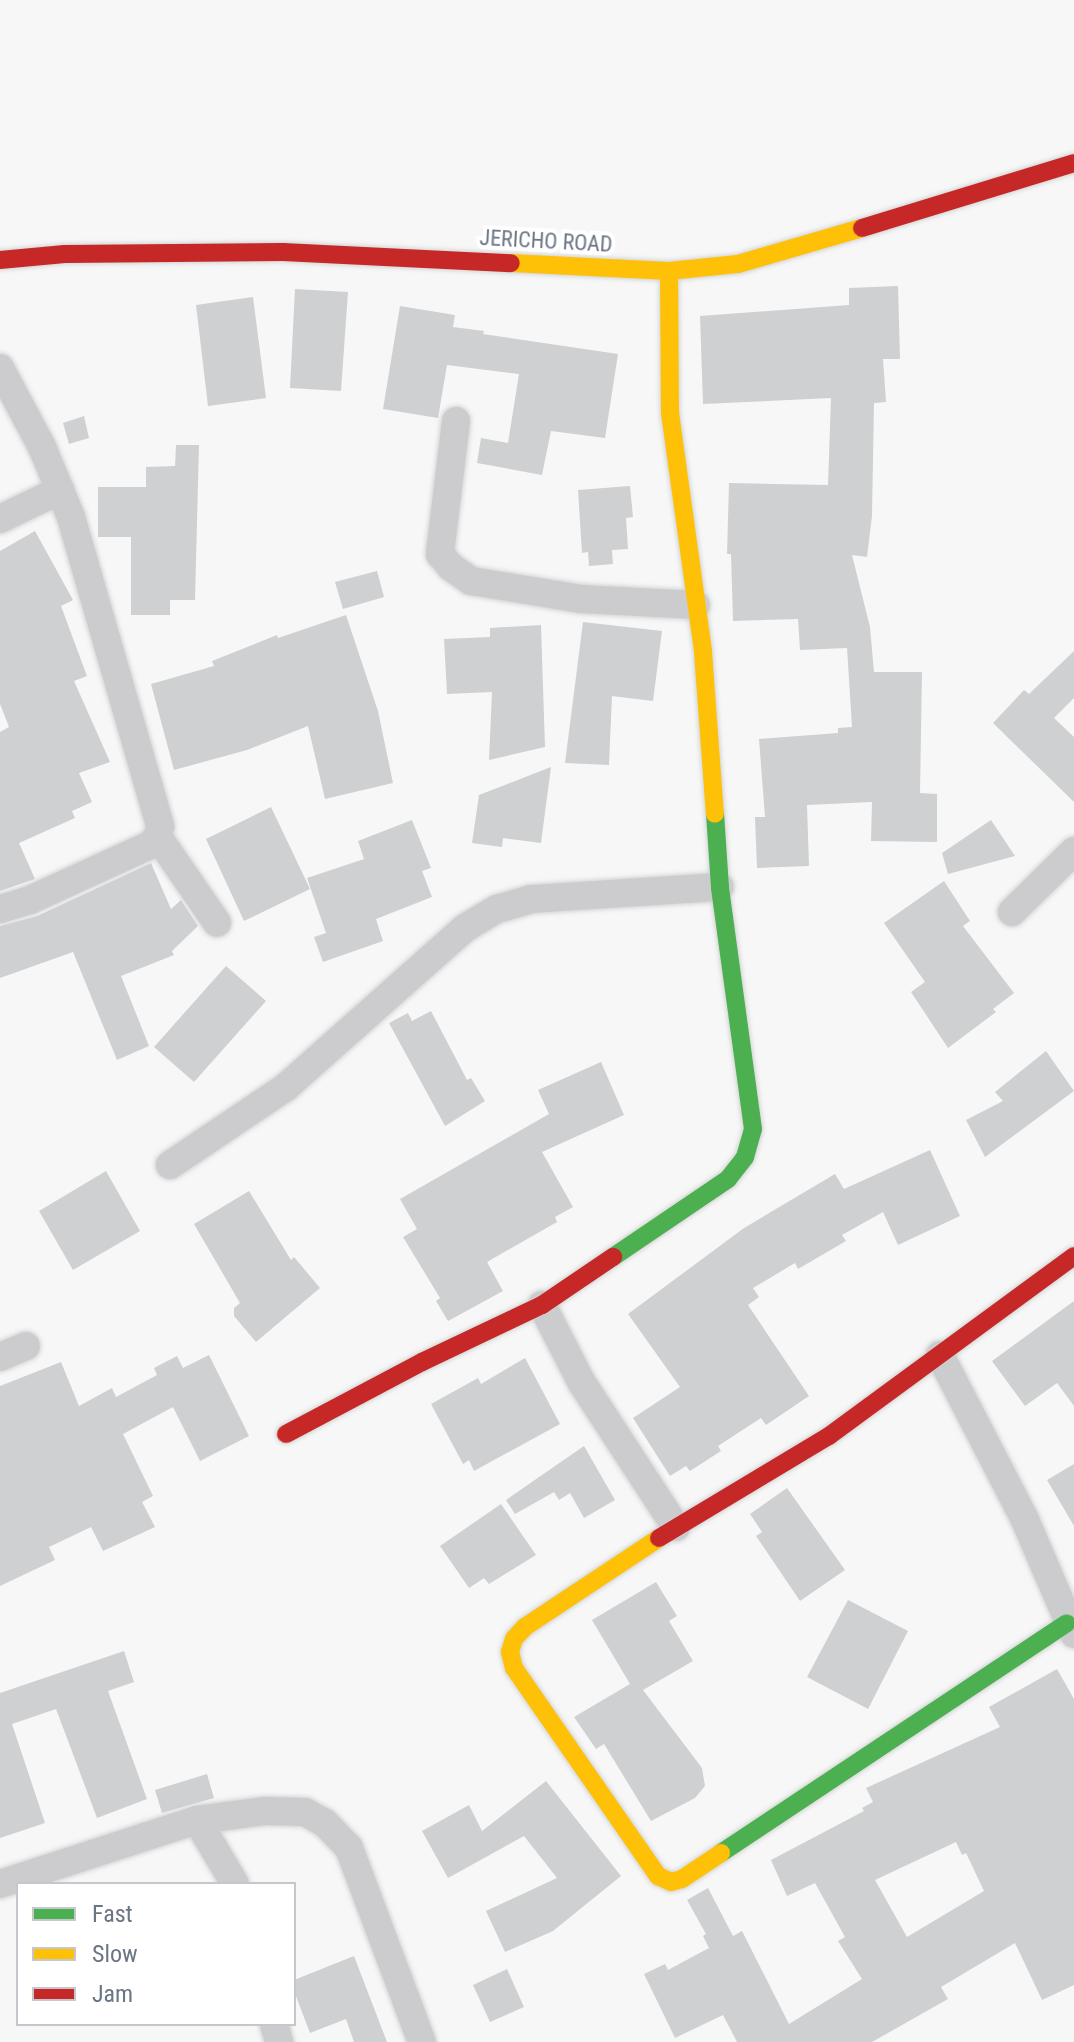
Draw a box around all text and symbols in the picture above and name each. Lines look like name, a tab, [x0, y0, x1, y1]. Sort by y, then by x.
street label: JERICHO ROAD	[479, 224, 613, 258]
legend	[16, 1882, 296, 2026]
text: Fast	[92, 1900, 133, 1928]
text: Slow	[92, 1940, 138, 1968]
text: Jam	[92, 1980, 133, 2008]

